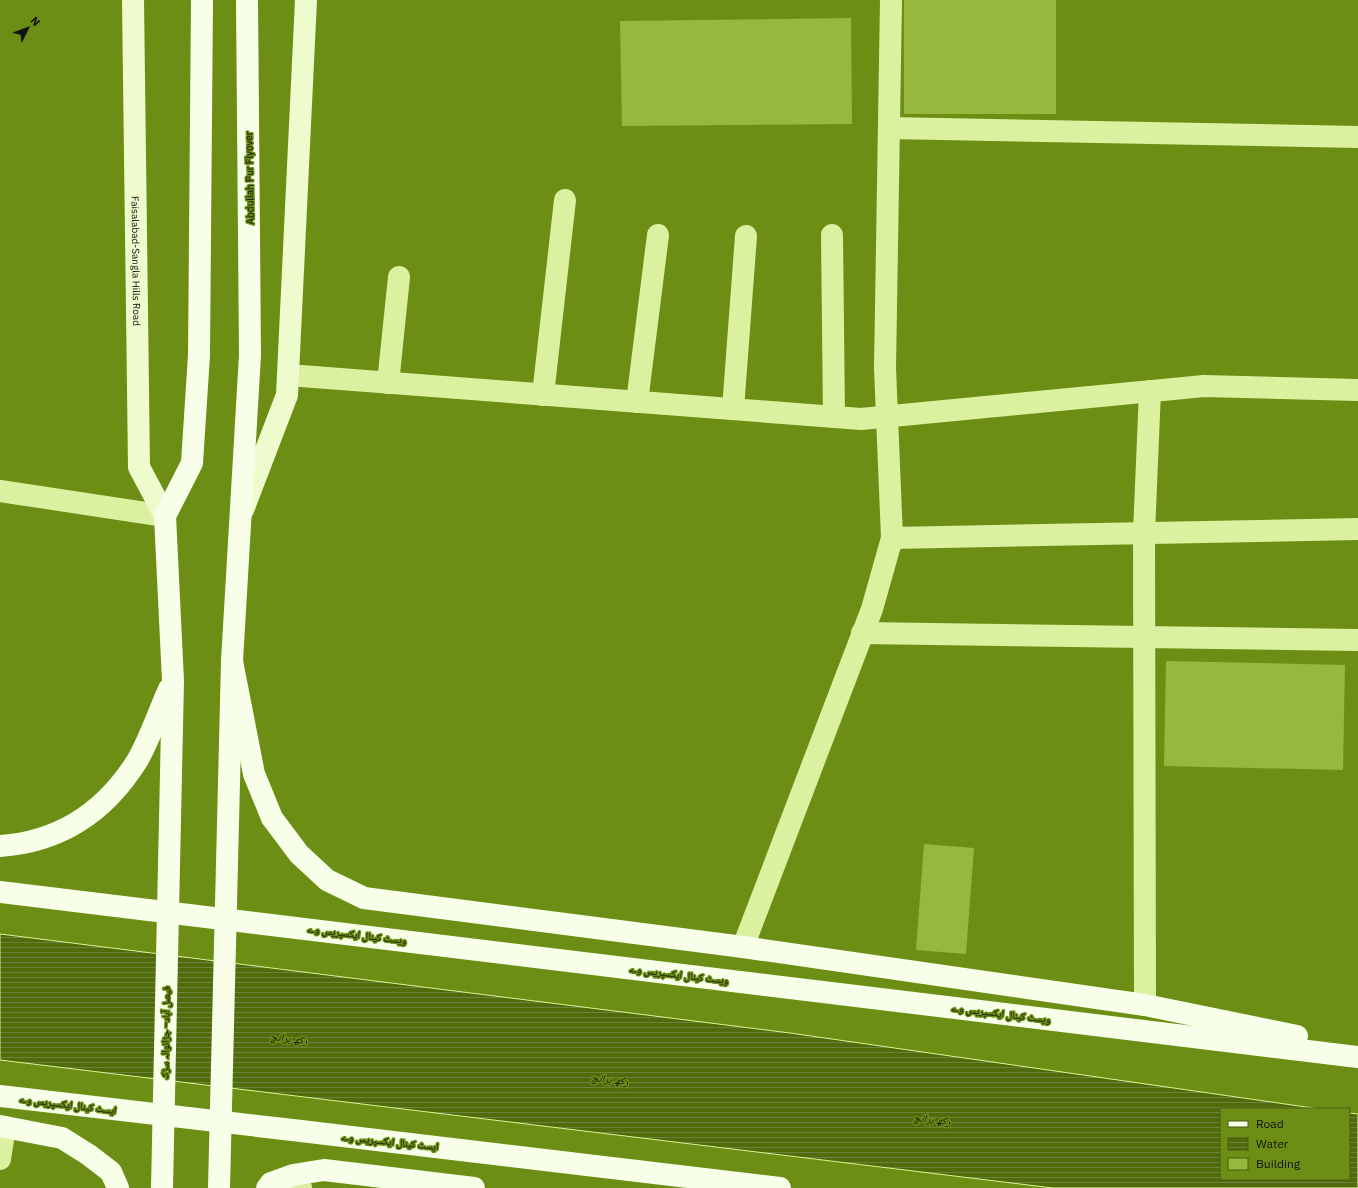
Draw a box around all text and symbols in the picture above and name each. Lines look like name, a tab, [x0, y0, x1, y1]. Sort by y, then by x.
north arrow	[8, 8, 48, 48]
text: N	[28, 14, 43, 29]
street label: Abdullah Pur Flyover	[242, 131, 257, 225]
street label: Faisalabad-Sangla Hills Road	[129, 196, 143, 326]
street label: ویسٹ کینال ایکسپریس وے	[307, 922, 408, 947]
street label: ویسٹ کینال ایکسپریس وے	[629, 962, 730, 987]
street label: فیصل آباد– جڑانوالہ سڑک	[158, 986, 173, 1080]
street label: ویسٹ کینال ایکسپریس وے	[951, 1001, 1052, 1026]
water label: رکھ برانچ	[270, 1029, 308, 1048]
water label: رکھ برانچ	[591, 1070, 629, 1089]
street label: ایسٹ کینال ایکسپریس وے	[19, 1092, 117, 1117]
legend	[1220, 1108, 1350, 1180]
water label: رکھ برانچ	[913, 1110, 951, 1129]
text: Road	[1256, 1116, 1284, 1131]
street label: ایسٹ کینال ایکسپریس وے	[341, 1130, 439, 1153]
text: Water	[1256, 1136, 1289, 1151]
text: Building	[1256, 1156, 1301, 1171]

